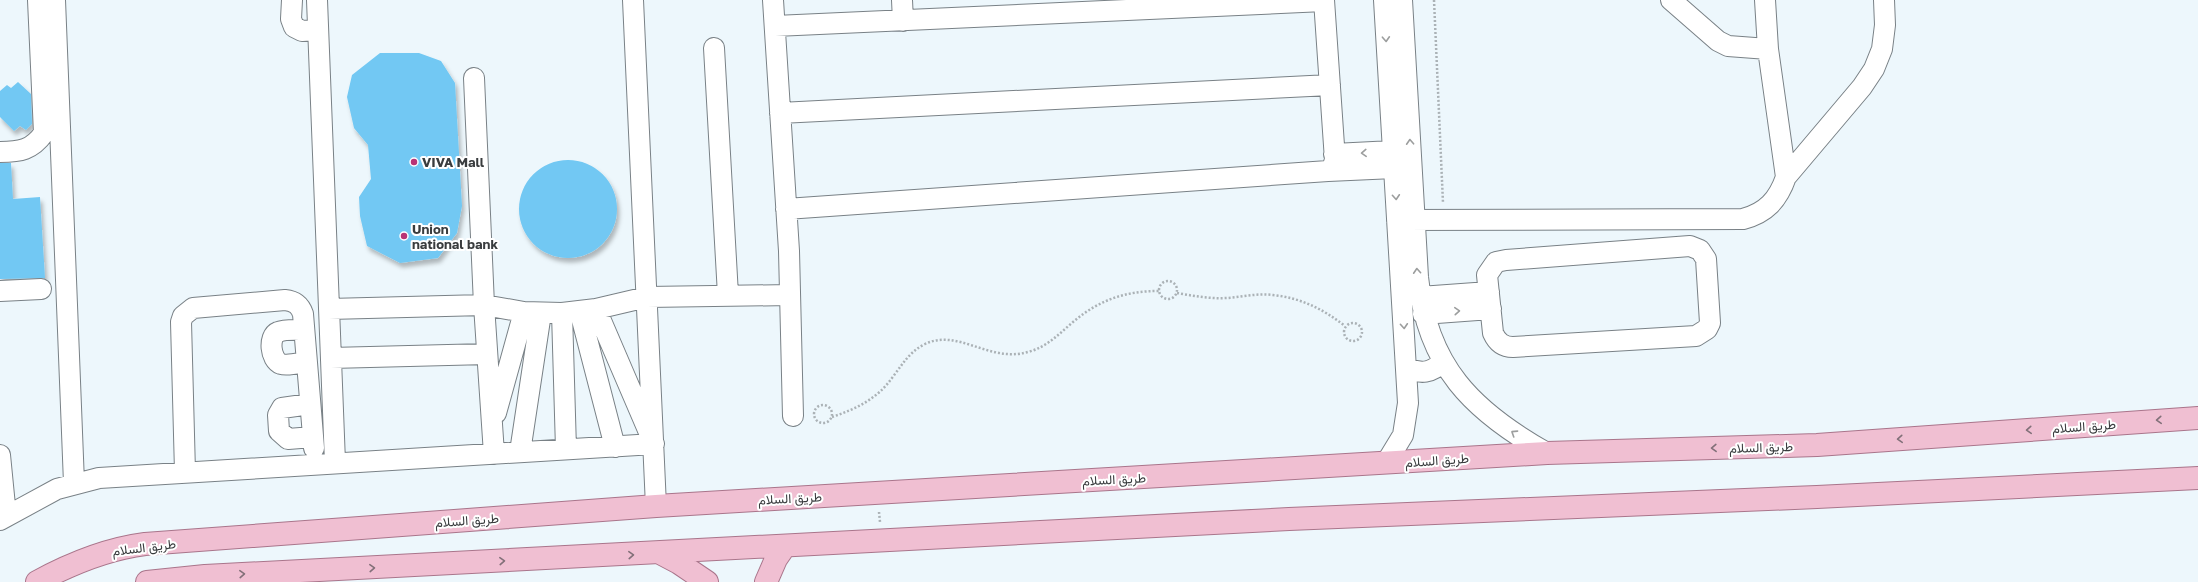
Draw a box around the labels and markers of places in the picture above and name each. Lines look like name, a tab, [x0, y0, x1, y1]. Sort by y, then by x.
place label: VIVA Mall	[422, 154, 485, 170]
marker: VIVA Mall	[409, 157, 419, 167]
place label: Union national bank	[412, 221, 498, 252]
marker: Union national bank	[399, 231, 409, 241]

